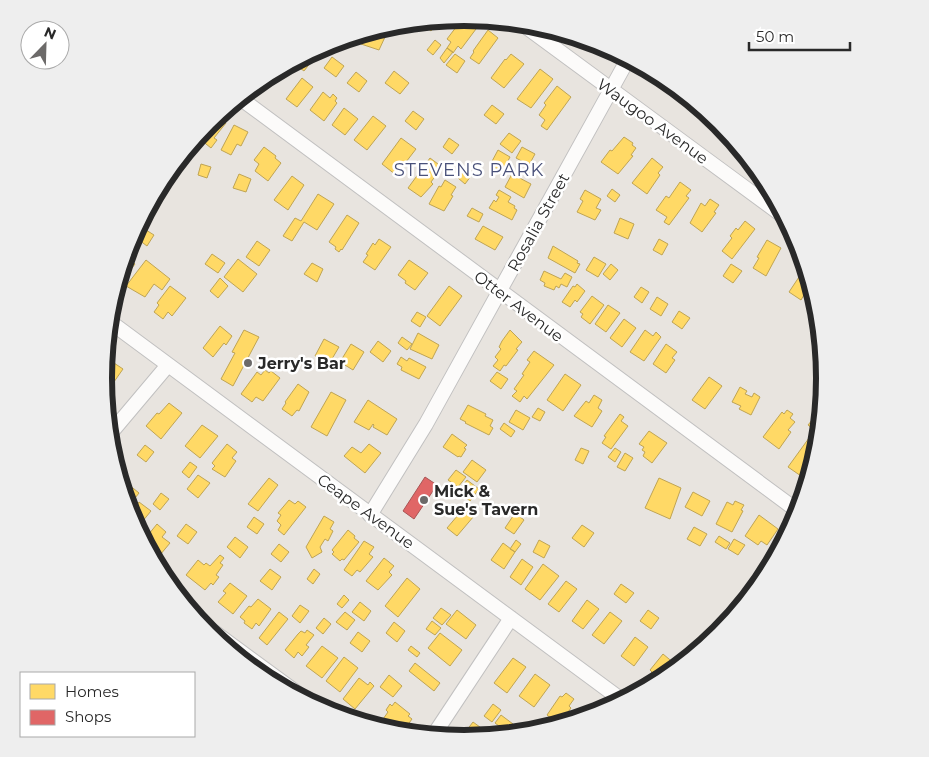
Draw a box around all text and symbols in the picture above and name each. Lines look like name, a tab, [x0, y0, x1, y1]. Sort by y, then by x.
north arrow	[20, 20, 70, 70]
scale bar	[749, 20, 850, 52]
text: N	[41, 23, 59, 44]
text: 50 m	[756, 27, 794, 46]
street label: Waugoo Avenue	[593, 75, 712, 168]
district label: STEVENS PARK	[394, 159, 544, 181]
street label: Rosalia Street	[504, 169, 574, 275]
street label: Otter Avenue	[470, 267, 567, 346]
place label: Jerry's Bar	[257, 354, 346, 373]
marker: Jerry's Bar	[242, 357, 254, 369]
street label: Ceape Avenue	[314, 470, 418, 553]
place label: Mick & Sue's Tavern	[434, 482, 538, 519]
marker: Mick & Sue's Tavern	[418, 494, 430, 506]
legend	[20, 672, 195, 737]
text: Homes	[65, 682, 119, 701]
text: Shops	[65, 707, 111, 726]

